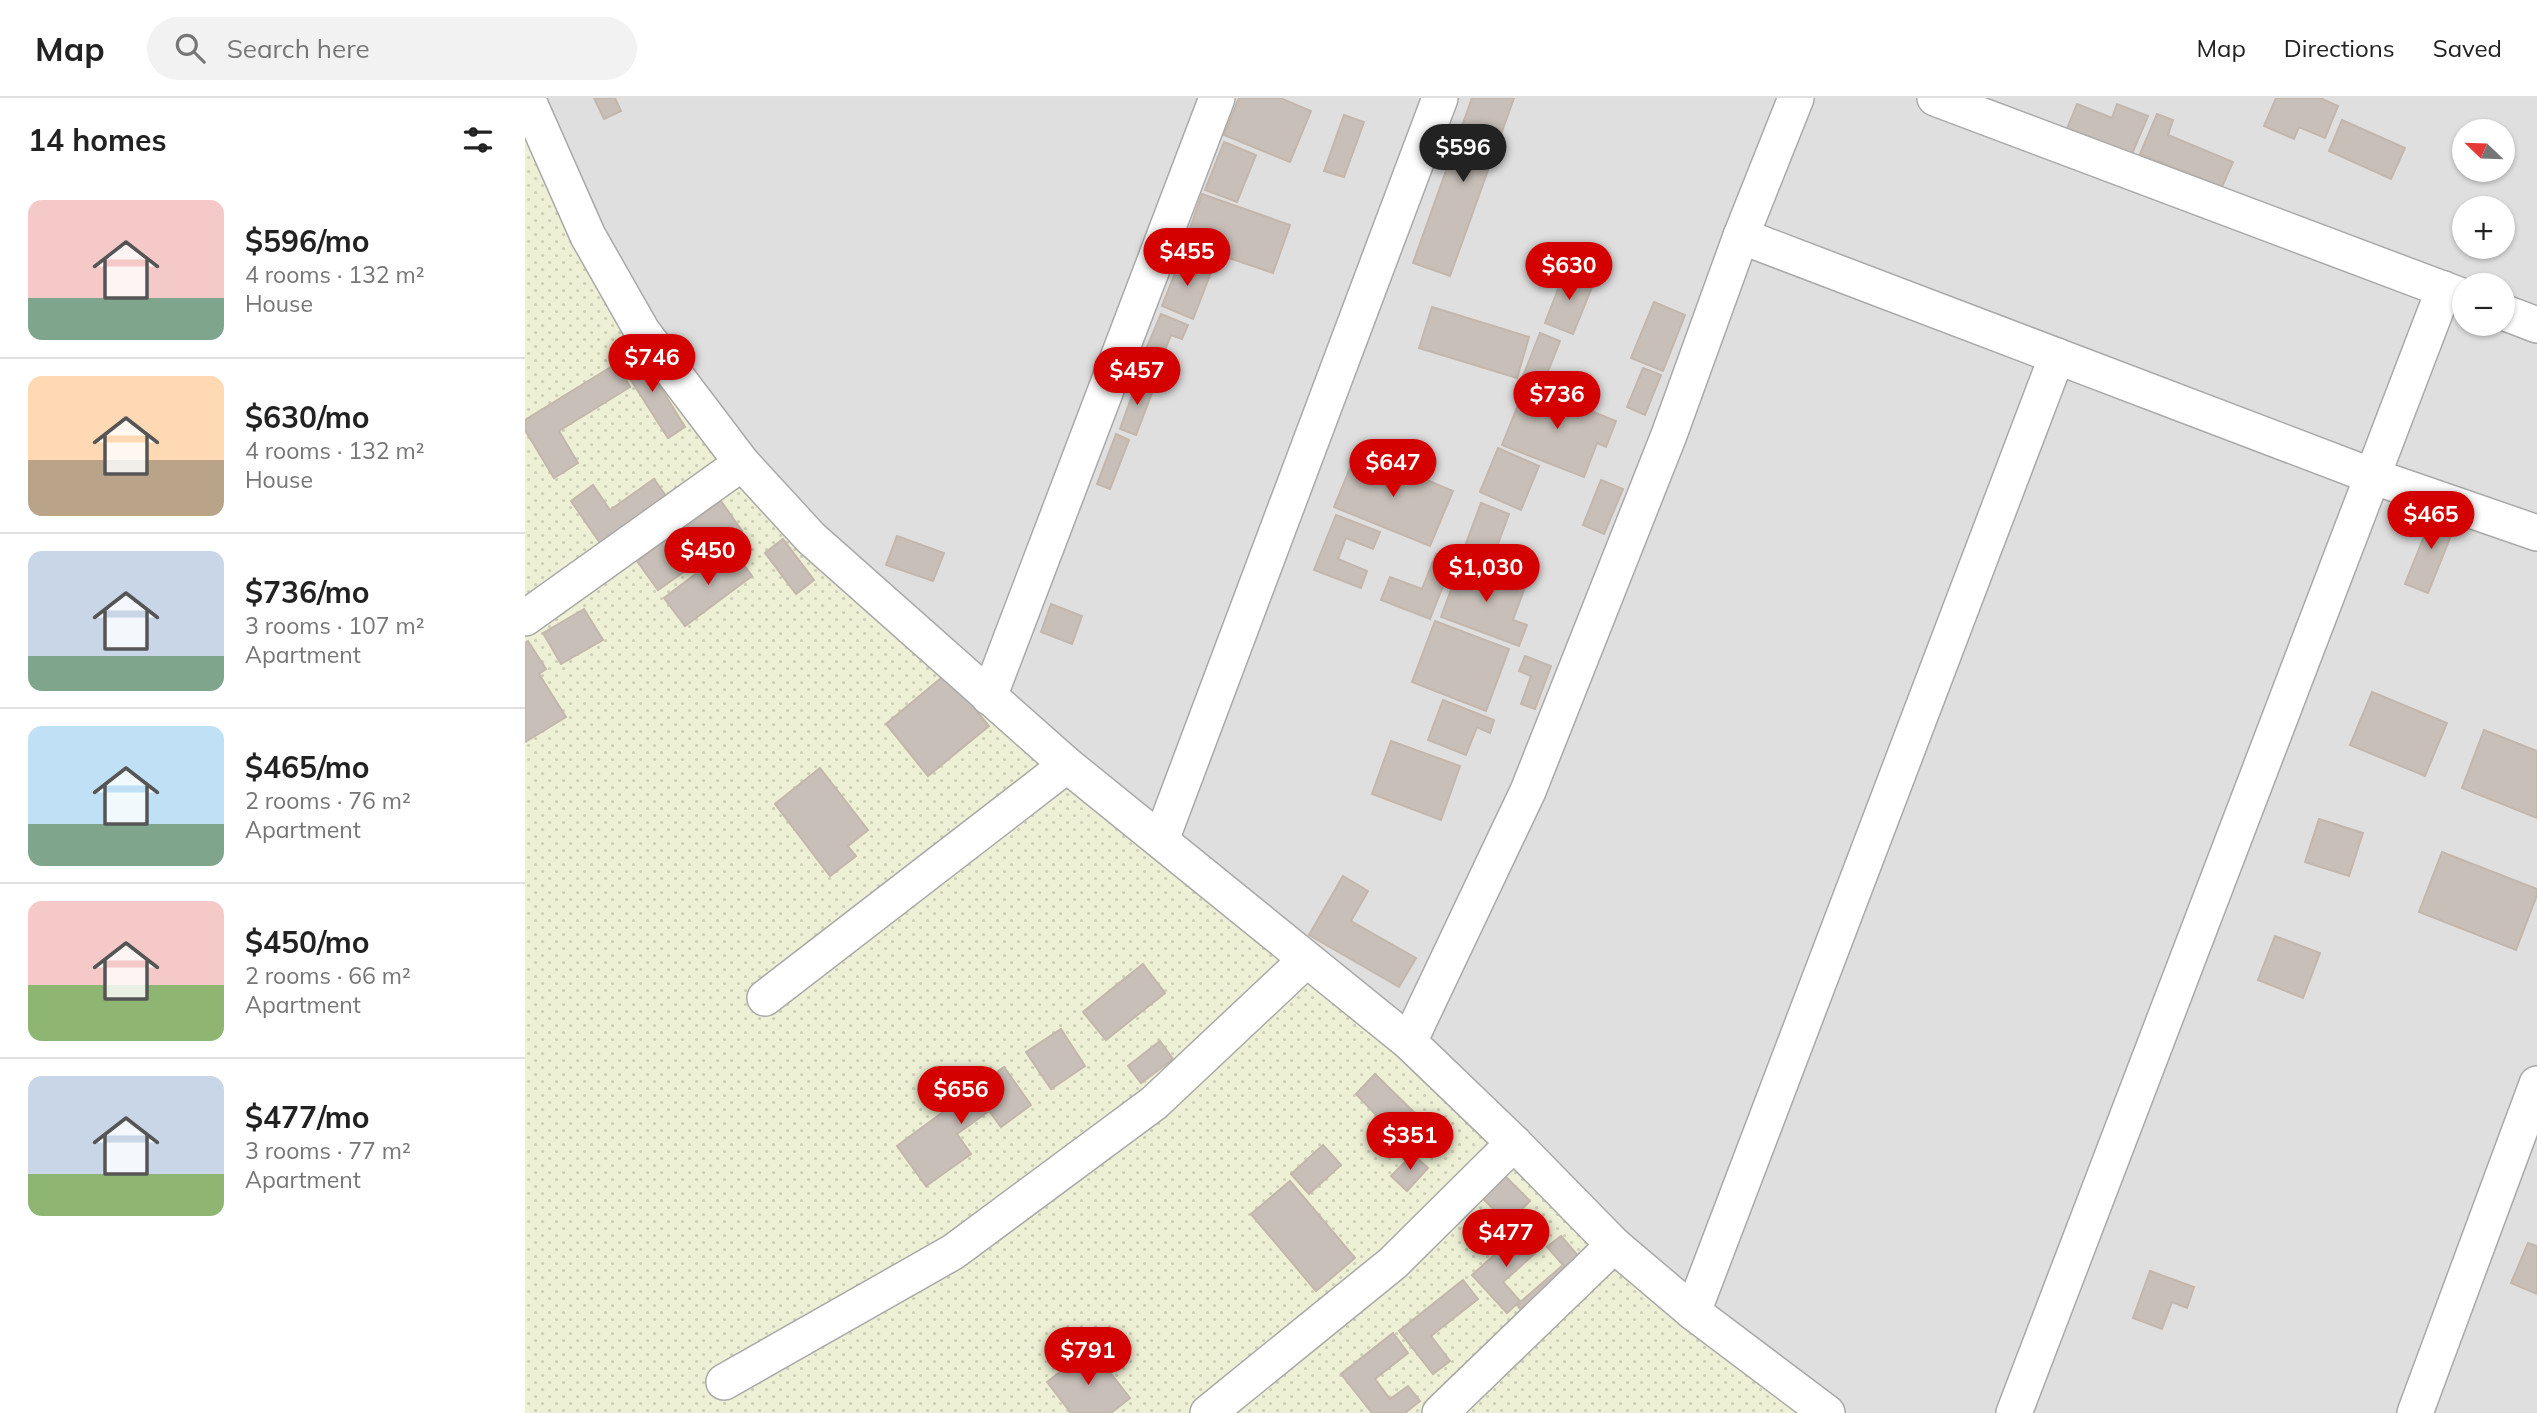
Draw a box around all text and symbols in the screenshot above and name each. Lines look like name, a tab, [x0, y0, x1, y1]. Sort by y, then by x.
search box	[147, 17, 637, 80]
text: Map	[35, 28, 105, 69]
icon: search	[171, 29, 209, 67]
text: Search here	[227, 32, 370, 65]
text: Map	[2196, 33, 2246, 63]
text: Directions	[2284, 33, 2395, 63]
text: Saved	[2433, 33, 2502, 63]
north arrow	[2452, 119, 2515, 182]
map controls	[2452, 119, 2515, 336]
text: 14 homes	[28, 121, 167, 159]
icon: filters	[459, 121, 497, 159]
pin: $596	[1422, 125, 1504, 184]
text: $596	[1435, 132, 1491, 161]
button: +	[2452, 196, 2515, 259]
text: $596/mo	[245, 222, 369, 260]
icon: home	[84, 228, 168, 312]
pin: $455	[1146, 228, 1228, 288]
text: $455	[1159, 236, 1215, 265]
pin: $630	[1528, 242, 1610, 302]
text: $630	[1541, 250, 1597, 279]
text: 4 rooms · 132 m²	[245, 260, 425, 289]
button: −	[2452, 273, 2515, 336]
text: House	[245, 289, 313, 318]
pin: $746	[611, 334, 693, 394]
text: $746	[624, 342, 680, 371]
pin: $457	[1096, 348, 1178, 407]
text: $457	[1109, 355, 1165, 384]
pin: $736	[1516, 372, 1598, 431]
text: $736	[1529, 379, 1585, 408]
text: $630/mo	[245, 398, 369, 436]
icon: home	[84, 404, 168, 488]
text: 4 rooms · 132 m²	[245, 436, 425, 465]
pin: $647	[1352, 440, 1434, 499]
text: $647	[1365, 447, 1421, 476]
text: House	[245, 465, 313, 494]
pin: $465	[2390, 491, 2472, 551]
text: $465	[2403, 499, 2459, 528]
pin: $450	[667, 528, 749, 587]
text: $450	[680, 535, 736, 564]
pin: $1,030	[1429, 545, 1543, 604]
text: $1,030	[1449, 552, 1523, 581]
text: $736/mo	[245, 573, 369, 611]
icon: home	[84, 579, 168, 663]
text: 3 rooms · 107 m²	[245, 611, 425, 640]
text: Apartment	[245, 640, 361, 669]
text: $465/mo	[245, 748, 369, 786]
icon: home	[84, 754, 168, 838]
text: 2 rooms · 76 m²	[245, 786, 411, 815]
text: Apartment	[245, 815, 361, 844]
text: $450/mo	[245, 923, 369, 961]
icon: home	[84, 929, 168, 1013]
text: 2 rooms · 66 m²	[245, 961, 411, 990]
text: Apartment	[245, 990, 361, 1019]
pin: $656	[920, 1066, 1002, 1126]
text: $656	[933, 1074, 989, 1103]
text: $477/mo	[245, 1098, 369, 1136]
icon: home	[84, 1104, 168, 1188]
pin: $351	[1369, 1112, 1451, 1172]
text: $351	[1382, 1120, 1438, 1149]
text: 3 rooms · 77 m²	[245, 1136, 411, 1165]
text: Apartment	[245, 1165, 361, 1194]
pin: $477	[1465, 1210, 1547, 1269]
text: $477	[1478, 1217, 1534, 1246]
pin: $791	[1047, 1328, 1129, 1387]
text: $791	[1060, 1335, 1116, 1364]

